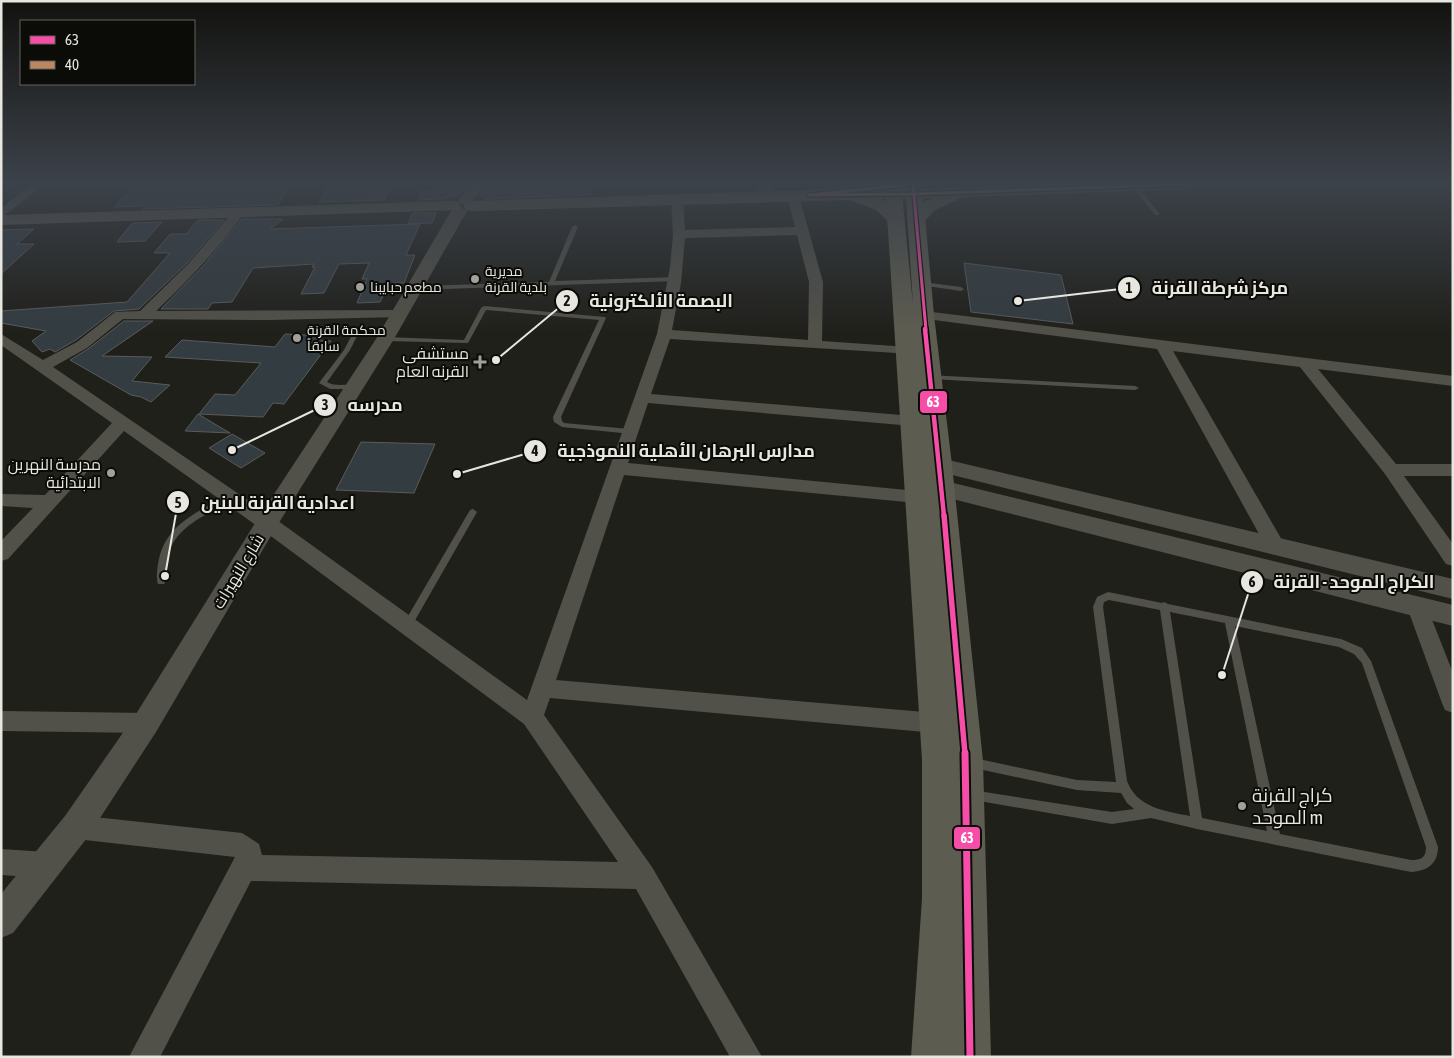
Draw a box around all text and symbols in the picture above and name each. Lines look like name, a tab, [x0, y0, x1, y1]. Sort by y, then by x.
legend	[20, 20, 195, 85]
text: 63	[65, 31, 79, 48]
text: 40	[65, 56, 79, 73]
place label: مديرية بلدية القرنة	[485, 263, 547, 295]
callout: مركز شرطة القرنة	[1117, 271, 1298, 304]
marker: مديرية بلدية القرنة	[469, 273, 481, 285]
text: مركز شرطة القرنة	[1152, 277, 1288, 299]
place label: مطعم حبايبنا	[370, 279, 442, 297]
text: 1	[1125, 279, 1133, 296]
marker: مطعم حبايبنا	[354, 281, 366, 293]
callout: البصمة الألكترونية	[554, 284, 743, 317]
text: البصمة الألكترونية	[589, 290, 733, 312]
text: 2	[563, 292, 571, 309]
place label: محكمة القرنة سابقاً	[307, 322, 386, 354]
marker: محكمة القرنة سابقاً	[291, 332, 303, 344]
place label: مستشفى القرنه العام	[396, 344, 469, 383]
marker: مستشفى القرنه العام	[473, 355, 487, 369]
callout: مدرسه	[312, 389, 412, 422]
line badge: 63	[919, 390, 948, 414]
text: مدرسه	[347, 394, 403, 415]
text: 63	[926, 394, 940, 410]
text: 3	[321, 396, 329, 413]
callout: مدارس البرهان الأهلية النموذجية	[522, 434, 825, 467]
text: مدارس البرهان الأهلية النموذجية	[557, 440, 815, 462]
text: 4	[530, 442, 539, 459]
place label: مدرسة النهرين الابتدائية	[8, 455, 101, 492]
marker: مدرسة النهرين الابتدائية	[105, 467, 117, 479]
callout: اعدادية القرنة للبنين	[166, 486, 365, 519]
text: اعدادية القرنة للبنين	[201, 492, 355, 514]
text: 5	[174, 494, 182, 511]
street label: شارع النهيرات	[209, 531, 270, 613]
callout: الكراج الموحد - القرنة	[1239, 565, 1445, 598]
text: الكراج الموحد - القرنة	[1274, 571, 1434, 594]
text: 6	[1248, 573, 1256, 590]
place label: كراج القرنة الموحد m	[1252, 784, 1333, 829]
marker: كراج القرنة الموحد m	[1236, 800, 1248, 812]
line badge: 63	[953, 826, 981, 850]
text: 63	[960, 830, 974, 846]

